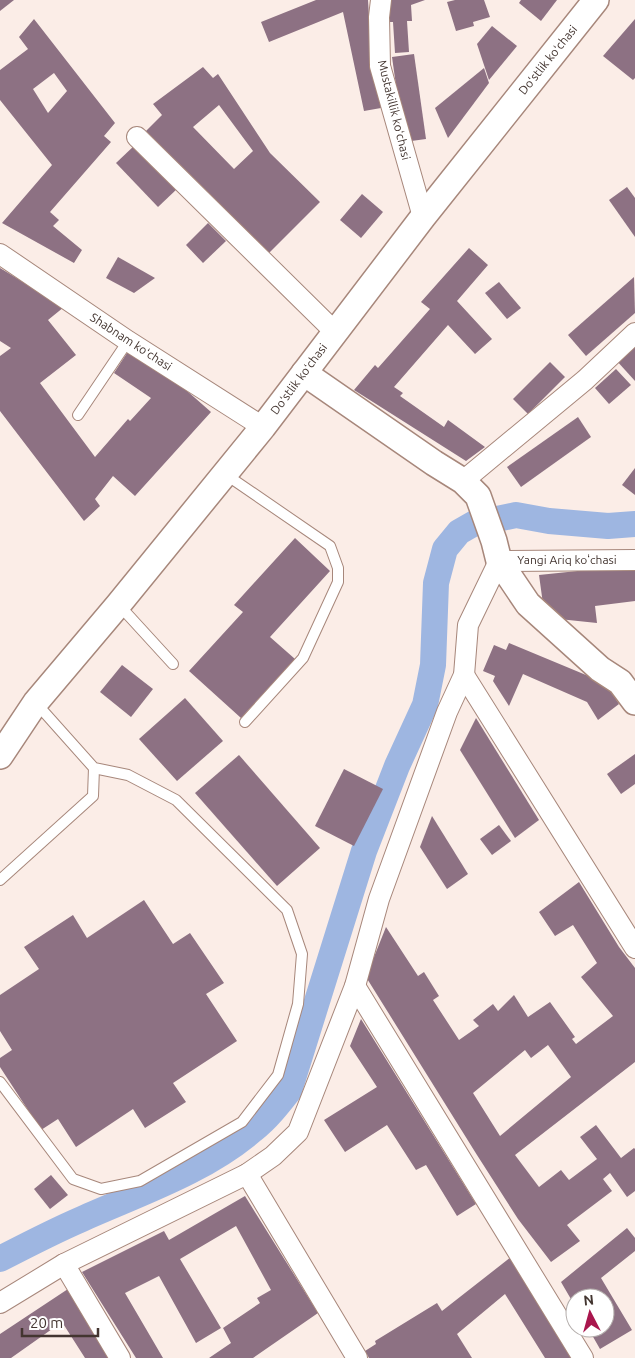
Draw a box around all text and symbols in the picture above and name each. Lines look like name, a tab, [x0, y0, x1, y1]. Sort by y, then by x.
street label: Doʻstlik koʻchasi	[516, 22, 580, 97]
street label: Mustakillik koʻchasi	[376, 59, 413, 161]
street label: Shabnam koʻchasi	[88, 310, 175, 373]
street label: Doʻstlik koʻchasi	[268, 341, 329, 417]
street label: Yangi Ariq koʻchasi	[517, 553, 617, 566]
north arrow	[565, 1288, 615, 1338]
text: N	[583, 1292, 595, 1309]
scale bar	[22, 1306, 99, 1338]
text: 20 m	[30, 1314, 63, 1331]

